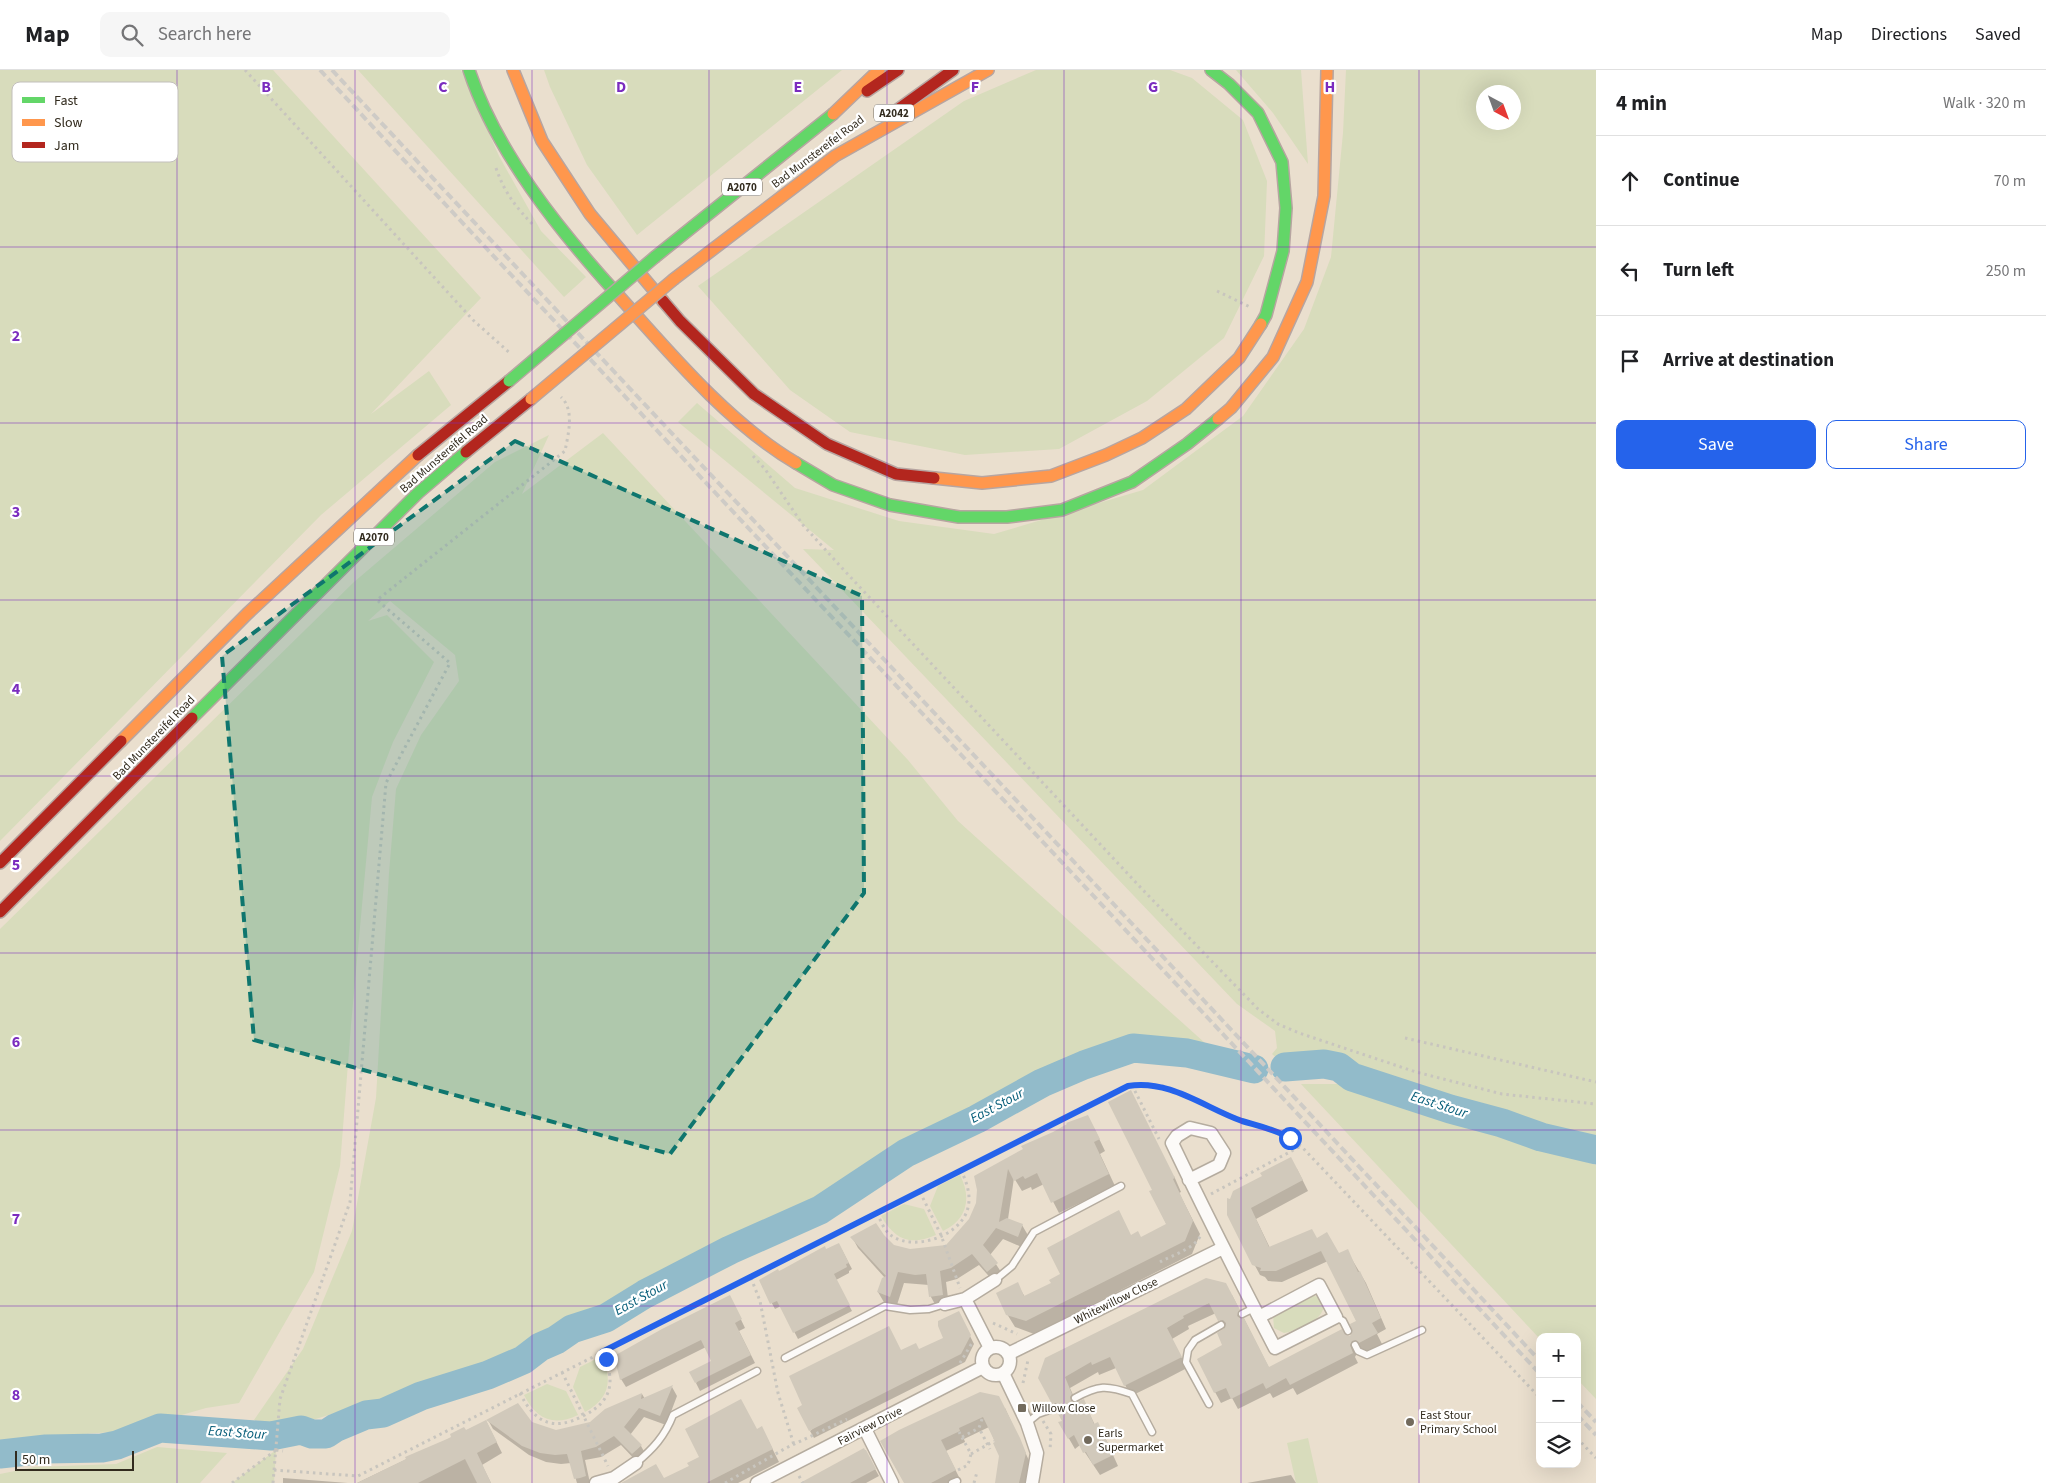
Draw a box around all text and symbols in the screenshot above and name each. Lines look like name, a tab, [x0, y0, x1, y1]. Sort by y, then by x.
search box	[100, 12, 450, 57]
text: Map	[25, 17, 70, 52]
icon: search	[118, 21, 146, 49]
text: Search here	[158, 21, 251, 48]
text: Map	[1811, 22, 1843, 47]
text: Directions	[1871, 22, 1947, 47]
text: Saved	[1975, 22, 2021, 47]
text: B	[261, 76, 271, 98]
text: C	[438, 76, 448, 98]
text: D	[616, 76, 626, 98]
text: E	[794, 76, 802, 98]
text: F	[971, 76, 979, 98]
text: G	[1148, 76, 1158, 98]
text: H	[1325, 76, 1335, 98]
legend	[12, 82, 178, 162]
north arrow	[1476, 85, 1521, 130]
text: 4 min	[1616, 88, 1667, 118]
text: Fast	[54, 91, 78, 111]
text: Walk · 320 m	[1943, 92, 2026, 114]
road number: A2042	[874, 104, 914, 122]
street label: Bad Munstereifel Road	[768, 111, 868, 193]
text: Slow	[54, 113, 83, 133]
text: Jam	[54, 136, 79, 156]
icon: ahead	[1616, 167, 1644, 195]
text: Continue	[1663, 167, 1740, 194]
text: 70 m	[1994, 170, 2026, 192]
road number: A2070	[722, 178, 762, 195]
icon: left	[1616, 257, 1644, 285]
text: Turn left	[1663, 257, 1734, 284]
text: 250 m	[1986, 260, 2026, 282]
text: 2	[12, 325, 20, 347]
icon: arrive	[1616, 347, 1644, 375]
text: Arrive at destination	[1663, 347, 1834, 374]
street label: Bad Munstereifel Road	[396, 411, 492, 497]
button: Save	[1616, 420, 1816, 469]
button: Share	[1826, 420, 2026, 469]
text: 3	[12, 501, 20, 523]
road number: A2070	[354, 528, 394, 546]
text: 4	[12, 678, 21, 700]
street label: Bad Munstereifel Road	[109, 692, 199, 784]
text: 5	[12, 854, 20, 876]
text: 6	[12, 1031, 20, 1053]
water label: East Stour	[967, 1083, 1028, 1129]
water label: East Stour	[1408, 1086, 1471, 1124]
route start	[1279, 1127, 1302, 1150]
text: 7	[12, 1208, 20, 1230]
street label: Whitewillow Close	[1071, 1273, 1161, 1329]
water label: East Stour	[611, 1275, 672, 1321]
map controls	[1536, 1333, 1581, 1468]
button: +	[1536, 1333, 1581, 1378]
route end	[595, 1348, 618, 1371]
button: −	[1536, 1378, 1581, 1423]
text: 8	[12, 1384, 20, 1406]
place label: Willow Close	[1032, 1400, 1095, 1417]
street label: Fairview Drive	[835, 1402, 905, 1450]
marker: Willow Close	[1016, 1402, 1028, 1414]
place label: East Stour Primary School	[1420, 1407, 1497, 1438]
marker: East Stour Primary School	[1404, 1416, 1416, 1428]
water label: East Stour	[207, 1421, 268, 1445]
button: layers	[1536, 1423, 1581, 1468]
place label: Earls Supermarket	[1098, 1425, 1163, 1456]
marker: Earls Supermarket	[1082, 1434, 1094, 1446]
scale bar	[15, 1448, 134, 1471]
text: 50 m	[22, 1450, 50, 1470]

